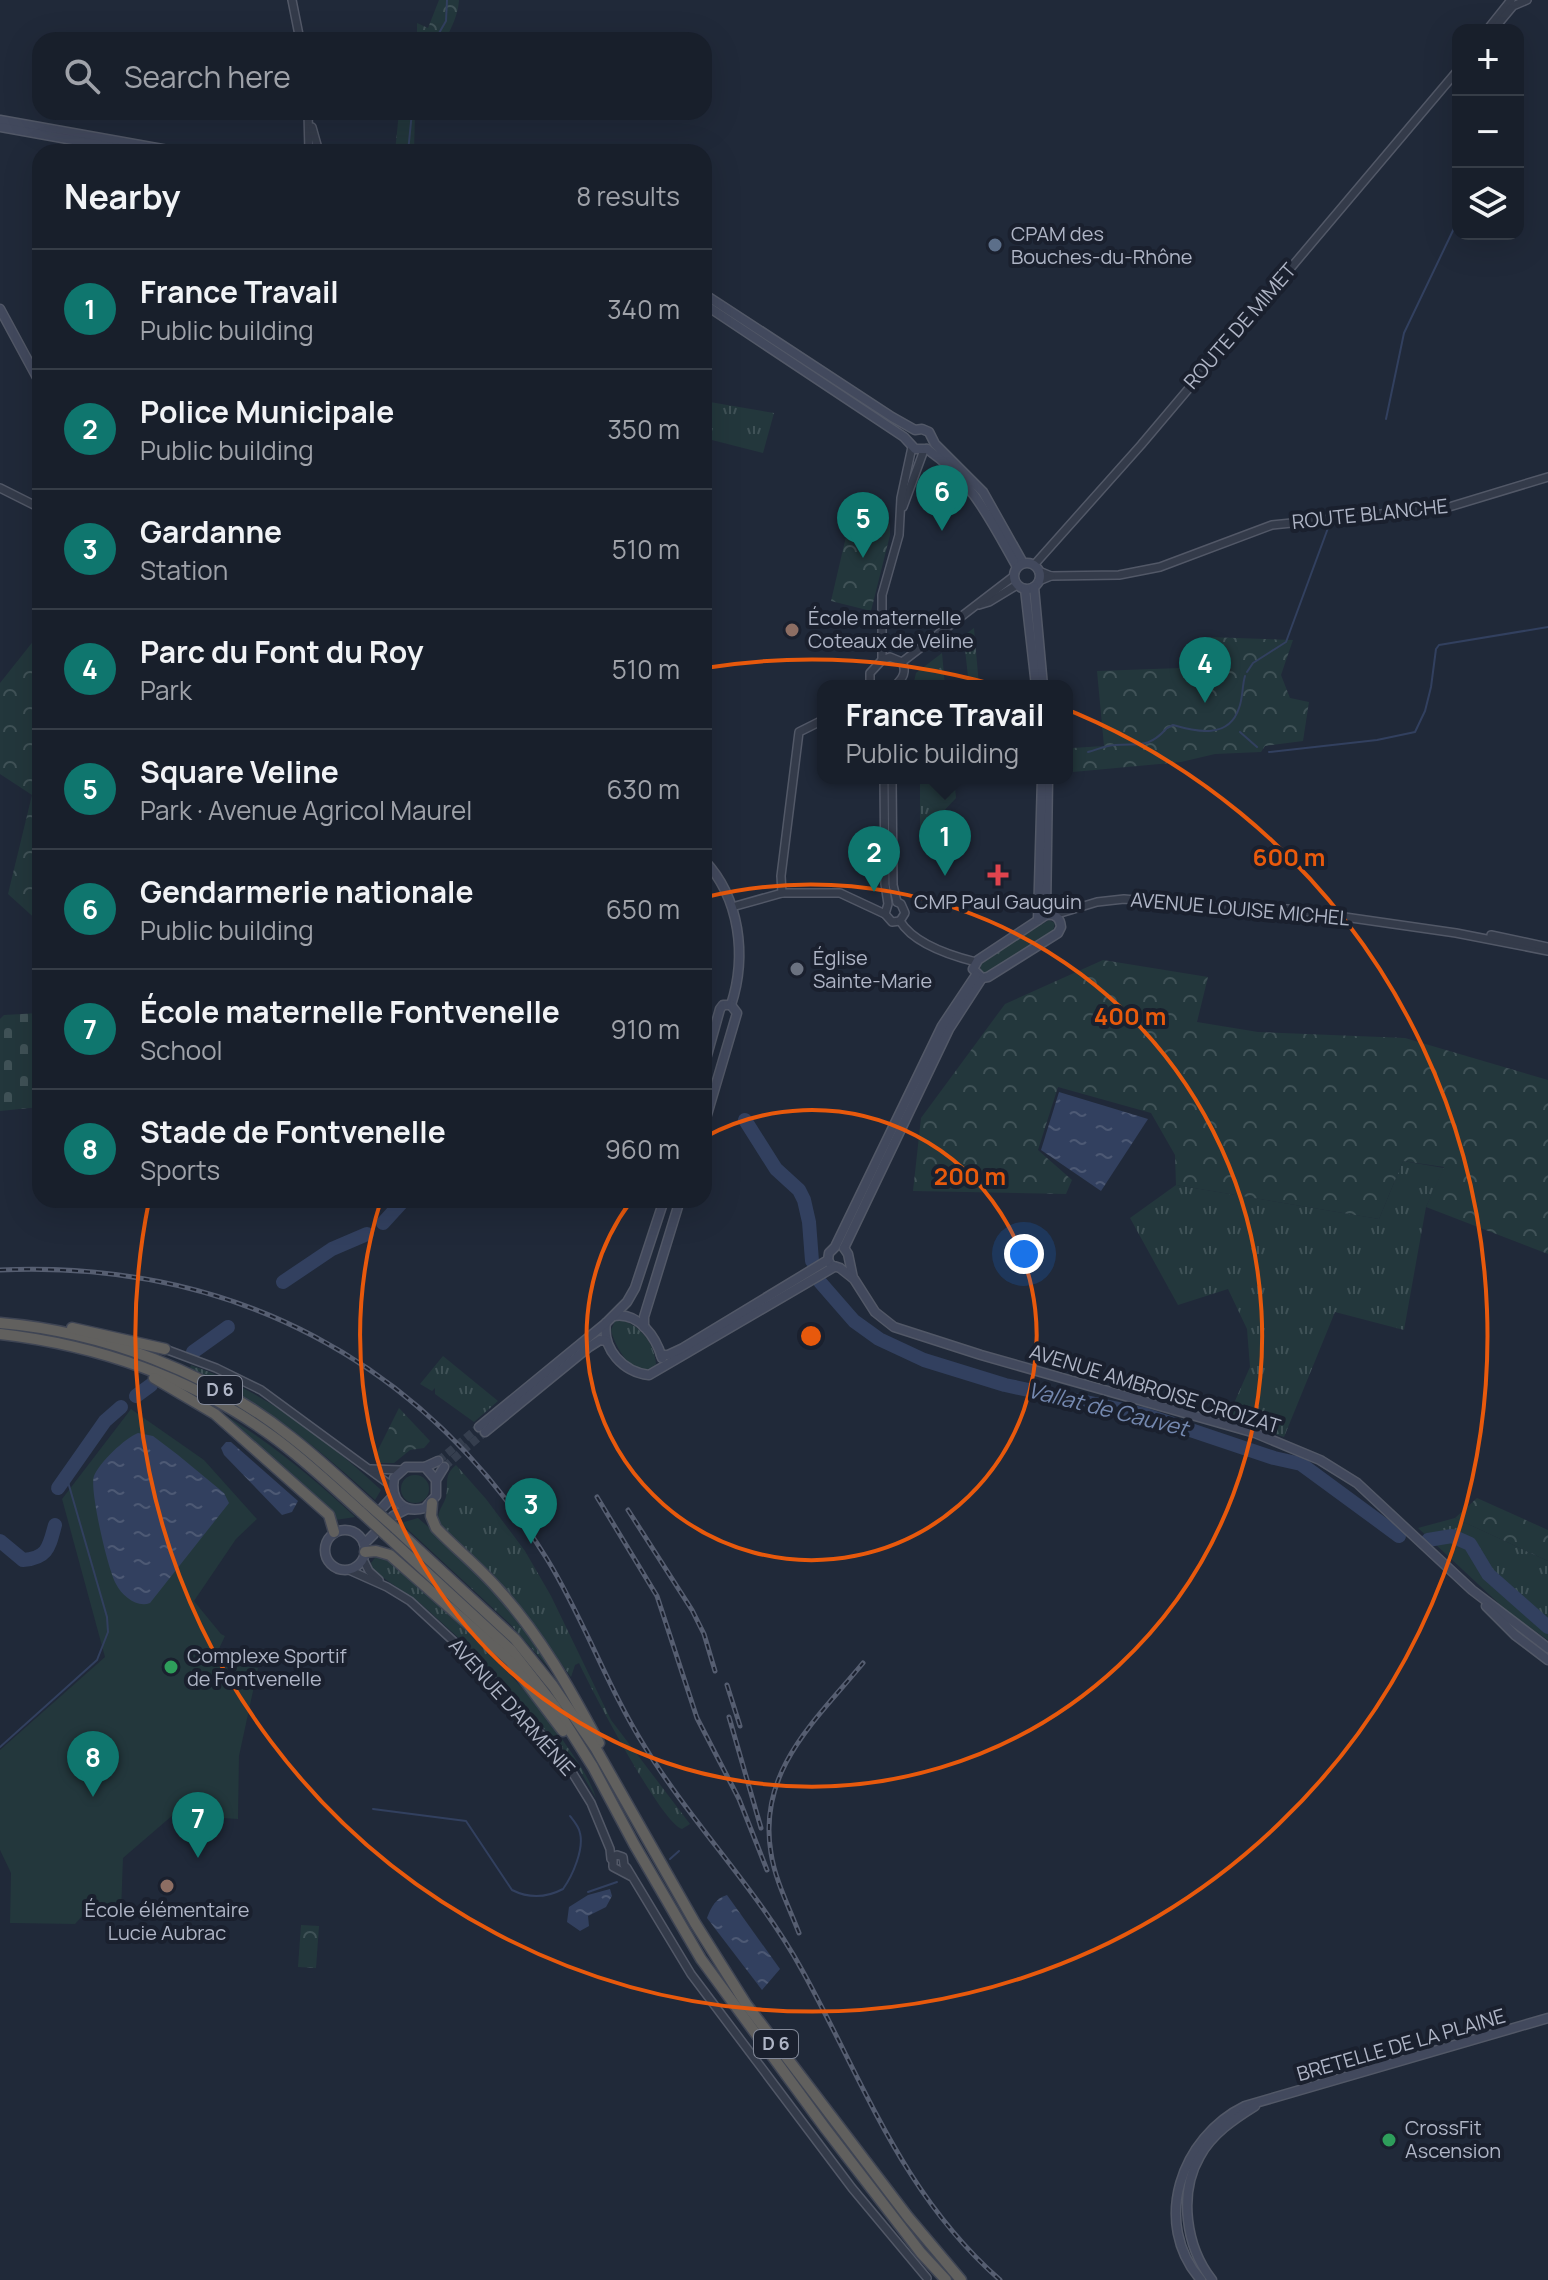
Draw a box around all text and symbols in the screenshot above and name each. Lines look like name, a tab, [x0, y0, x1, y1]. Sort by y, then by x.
map controls	[1452, 24, 1524, 240]
button: +	[1452, 24, 1524, 96]
search box	[32, 32, 712, 120]
icon: search	[60, 54, 104, 98]
text: Search here	[124, 56, 291, 97]
button: −	[1452, 96, 1524, 168]
button: layers	[1452, 168, 1524, 240]
text: Nearby	[64, 173, 180, 219]
text: 8 results	[576, 178, 680, 214]
place label: CPAM des Bouches-du-Rhône	[1011, 220, 1192, 270]
marker: CPAM des Bouches-du-Rhône	[986, 236, 1004, 254]
street label: ROUTE DE MIMET	[1177, 257, 1302, 394]
text: France Travail	[140, 271, 339, 312]
text: 1	[84, 291, 96, 327]
text: 340 m	[607, 291, 680, 327]
text: Public building	[140, 312, 314, 348]
text: Police Municipale	[140, 391, 394, 432]
text: 2	[82, 411, 98, 447]
text: 350 m	[607, 411, 680, 447]
text: Public building	[140, 432, 314, 468]
pin: 6	[916, 465, 968, 531]
pin: 5	[837, 492, 889, 558]
street label: ROUTE BLANCHE	[1291, 492, 1449, 535]
text: Gardanne	[140, 511, 282, 552]
text: 3	[82, 531, 98, 567]
text: 510 m	[612, 531, 680, 567]
text: Station	[140, 552, 228, 588]
place label: École maternelle Coteaux de Veline	[808, 604, 974, 654]
marker: École maternelle Coteaux de Veline	[783, 621, 801, 639]
text: Parc du Font du Roy	[140, 631, 424, 672]
pin: 4	[1179, 637, 1231, 703]
text: 4	[82, 651, 98, 687]
text: 510 m	[612, 651, 680, 687]
text: Park	[140, 672, 192, 708]
popup	[817, 680, 1073, 784]
text: France Travail	[846, 694, 1044, 735]
text: Public building	[846, 735, 1019, 771]
text: Square Veline	[140, 751, 339, 792]
text: 5	[82, 771, 98, 807]
text: 630 m	[606, 771, 680, 807]
text: Park · Avenue Agricol Maurel	[140, 792, 472, 828]
pin: 1	[919, 810, 971, 876]
pin: 2	[848, 826, 900, 892]
text: 600 m	[1253, 840, 1325, 873]
marker: CMP Paul Gauguin	[987, 864, 1009, 886]
text: Gendarmerie nationale	[140, 871, 474, 912]
street label: AVENUE LOUISE MICHEL	[1129, 885, 1351, 932]
place label: CMP Paul Gauguin	[914, 888, 1082, 915]
text: 6	[82, 891, 98, 927]
text: 650 m	[606, 891, 680, 927]
text: Public building	[140, 912, 314, 948]
place label: Église Sainte-Marie	[813, 944, 932, 994]
marker: Église Sainte-Marie	[788, 960, 806, 978]
text: École maternelle Fontvenelle	[140, 991, 560, 1032]
text: 400 m	[1094, 999, 1166, 1032]
text: 7	[83, 1011, 97, 1047]
text: 910 m	[611, 1011, 680, 1047]
text: School	[140, 1032, 223, 1068]
text: Stade de Fontvenelle	[140, 1111, 446, 1152]
text: 8	[82, 1131, 98, 1167]
text: 960 m	[605, 1131, 680, 1167]
text: Sports	[140, 1152, 220, 1188]
text: 200 m	[934, 1159, 1006, 1192]
your location	[1004, 1234, 1044, 1274]
centre of rings	[797, 1322, 825, 1350]
street label: AVENUE AMBROISE CROIZAT	[1026, 1337, 1284, 1440]
water label: Vallat de Cauvet	[1025, 1375, 1193, 1444]
road number: D 6	[198, 1376, 242, 1404]
pin: 3	[505, 1478, 557, 1544]
street label: AVENUE D'ARMÉNIE	[443, 1632, 581, 1781]
place label: Complexe Sportif de Fontvenelle	[187, 1642, 347, 1692]
marker: Complexe Sportif de Fontvenelle	[162, 1658, 180, 1676]
pin: 8	[67, 1731, 119, 1797]
pin: 7	[172, 1792, 224, 1858]
marker: École élémentaire Lucie Aubrac	[158, 1877, 176, 1895]
place label: École élémentaire Lucie Aubrac	[85, 1896, 249, 1946]
street label: BRETELLE DE LA PLAINE	[1293, 2002, 1508, 2087]
road number: D 6	[754, 2030, 798, 2058]
place label: CrossFit Ascension	[1405, 2114, 1501, 2164]
marker: CrossFit Ascension	[1380, 2131, 1398, 2149]

